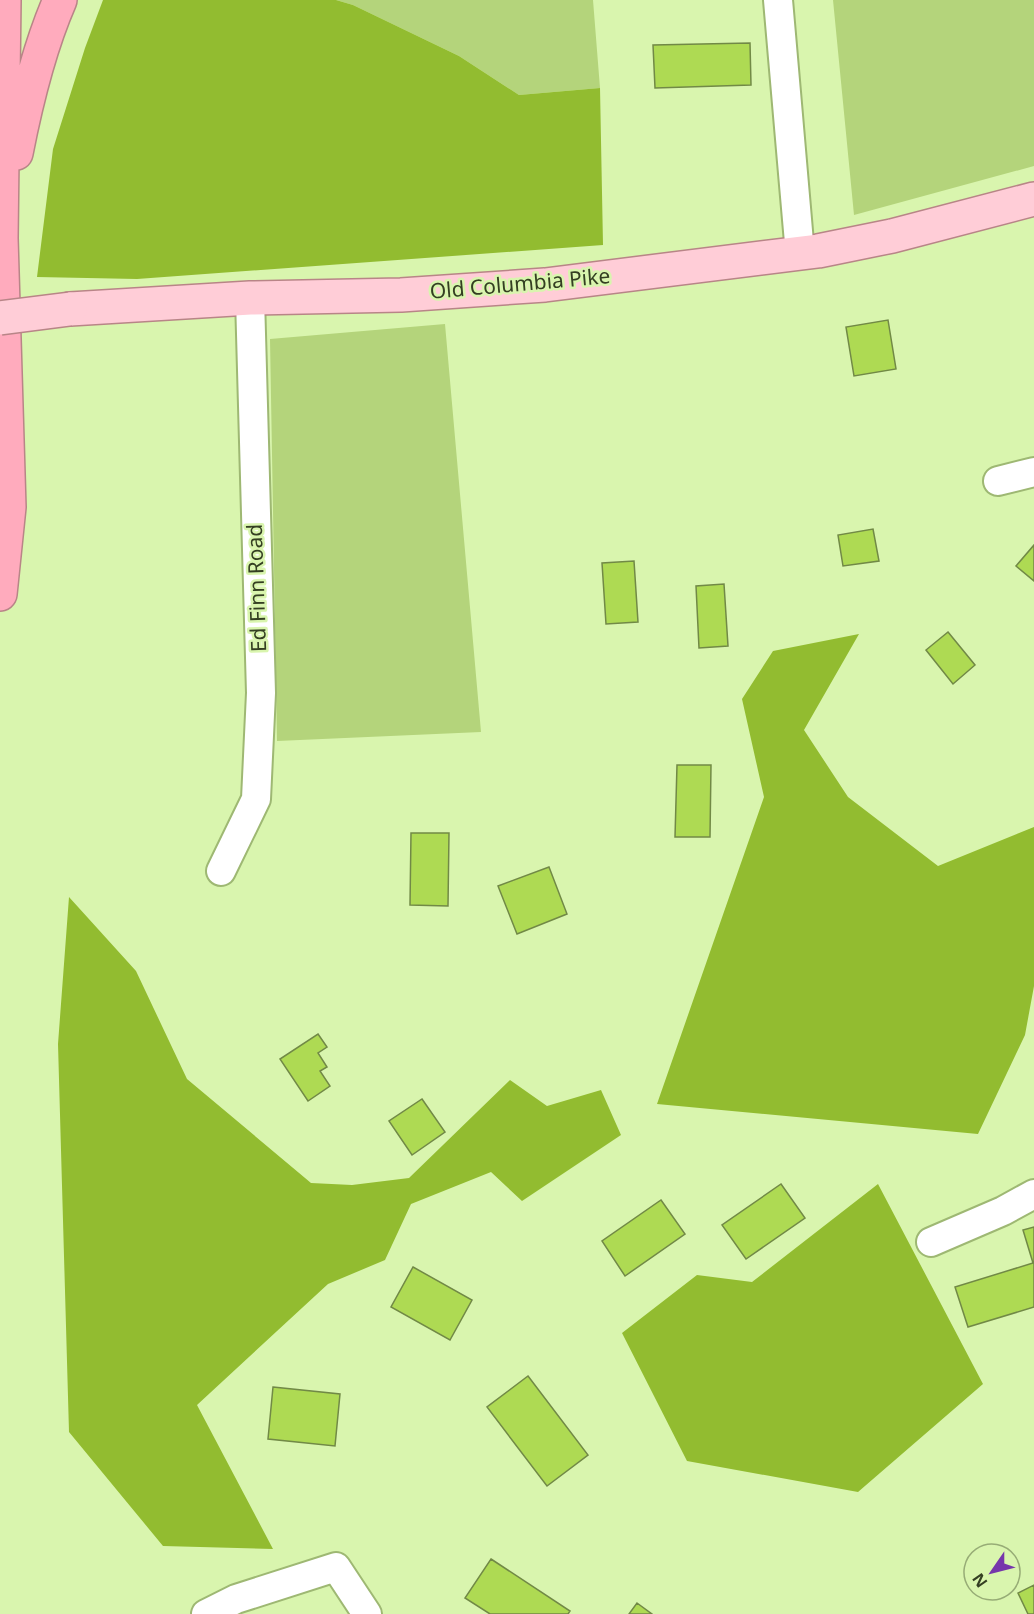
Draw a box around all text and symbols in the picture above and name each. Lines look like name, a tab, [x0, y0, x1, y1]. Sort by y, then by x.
street label: Old Columbia Pike	[429, 261, 611, 305]
street label: Ed Finn Road	[240, 523, 272, 653]
north arrow	[962, 1542, 1022, 1602]
text: N	[967, 1569, 992, 1592]

